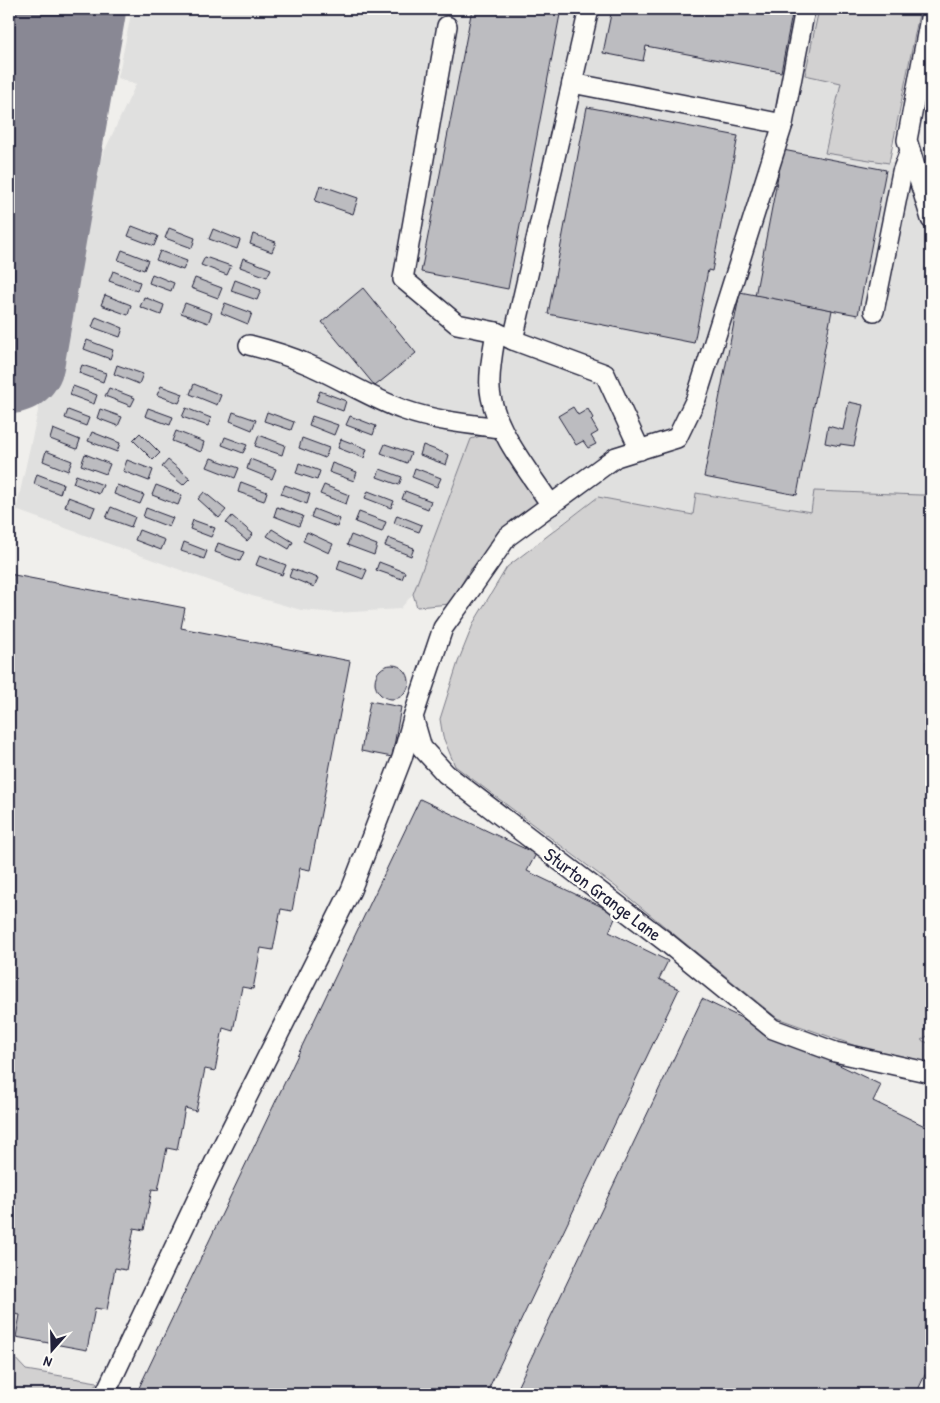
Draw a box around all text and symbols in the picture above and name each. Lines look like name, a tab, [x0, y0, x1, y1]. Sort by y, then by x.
street label: Sturton Grange Lane	[539, 841, 667, 947]
north arrow	[28, 1326, 78, 1376]
text: N	[40, 1352, 54, 1373]

